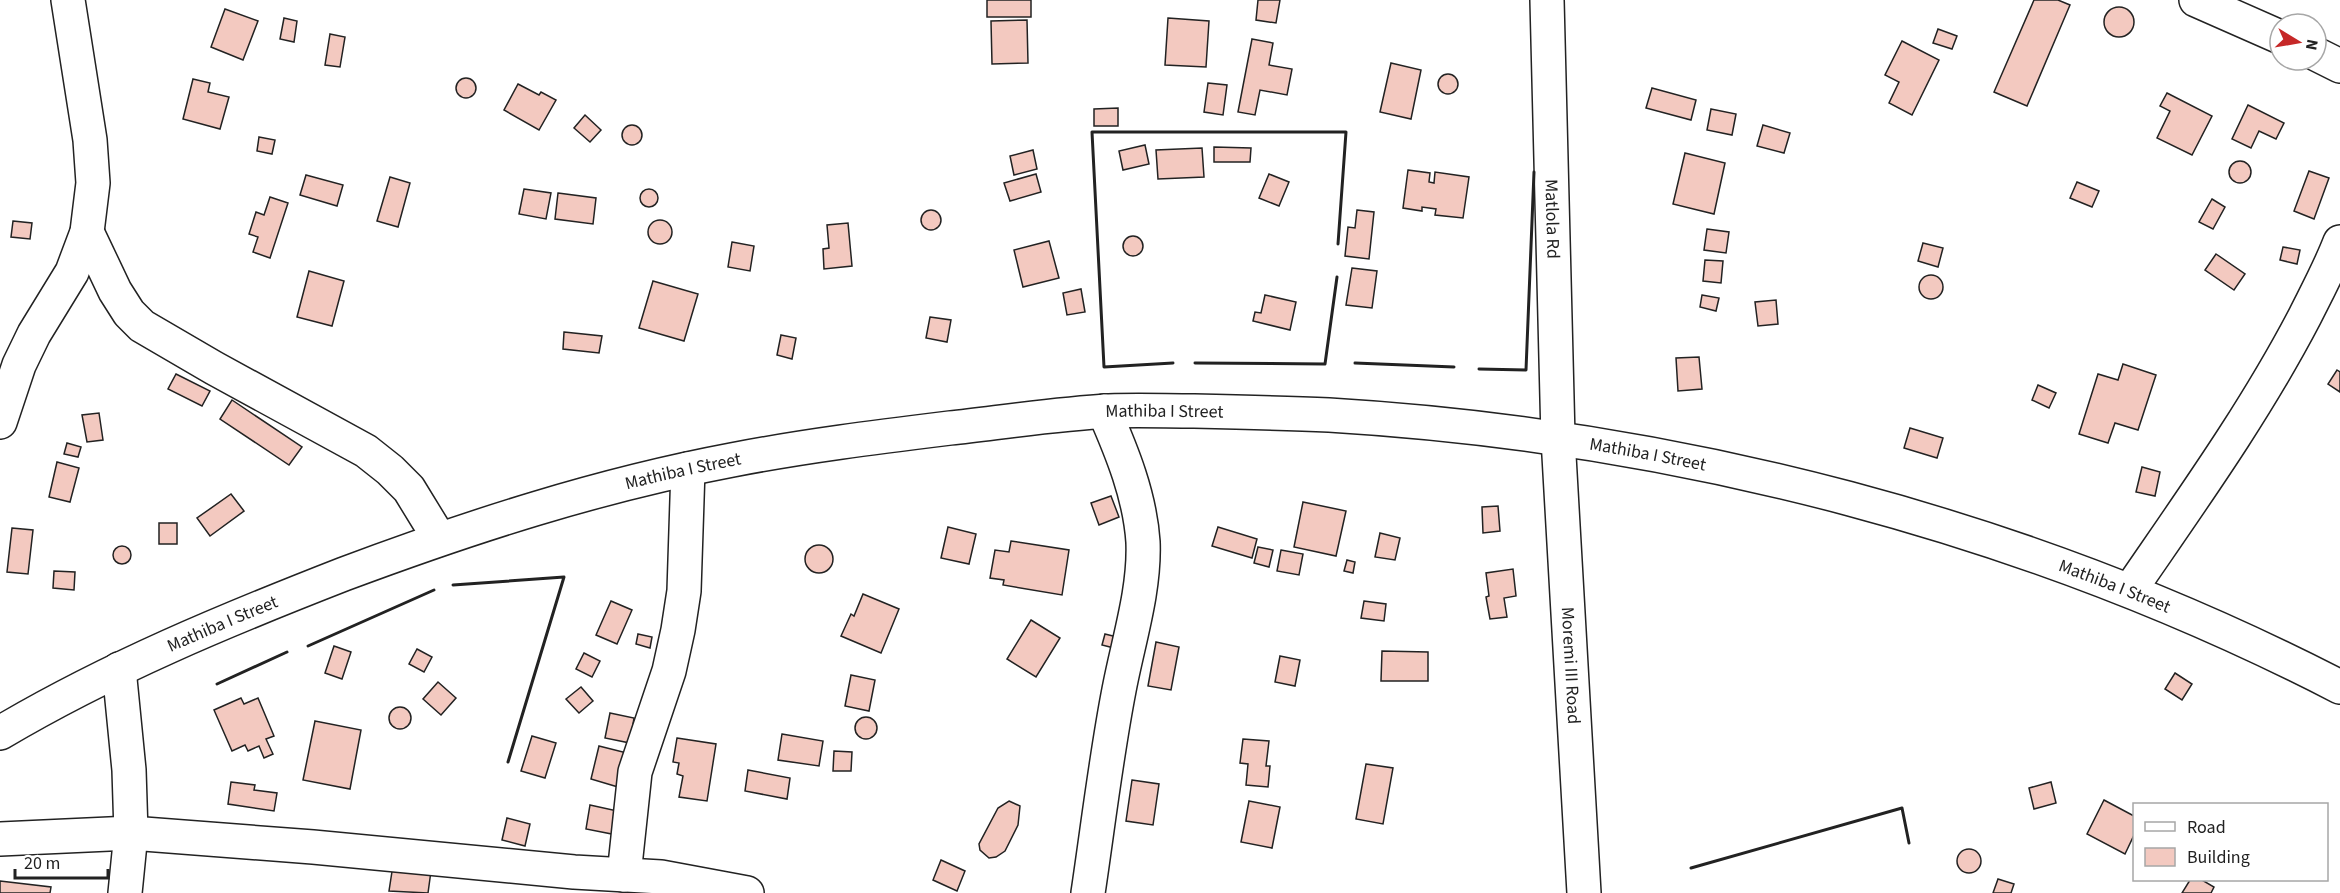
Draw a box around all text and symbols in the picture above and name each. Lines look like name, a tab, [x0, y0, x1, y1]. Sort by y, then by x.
north arrow	[2268, 12, 2328, 72]
text: N	[2300, 37, 2324, 52]
street label: Matlola Rd	[1539, 179, 1566, 259]
street label: Mathiba I Street	[1105, 398, 1224, 424]
street label: Mathiba I Street	[1588, 431, 1708, 477]
street label: Mathiba I Street	[622, 446, 743, 496]
street label: Mathiba I Street	[2055, 553, 2174, 619]
street label: Mathiba I Street	[163, 589, 281, 658]
street label: Moremi III Road	[1555, 606, 1587, 725]
legend	[2133, 803, 2328, 881]
text: Road	[2187, 815, 2226, 840]
scale bar	[15, 842, 108, 880]
text: Building	[2187, 845, 2250, 870]
text: 20 m	[24, 851, 60, 876]

